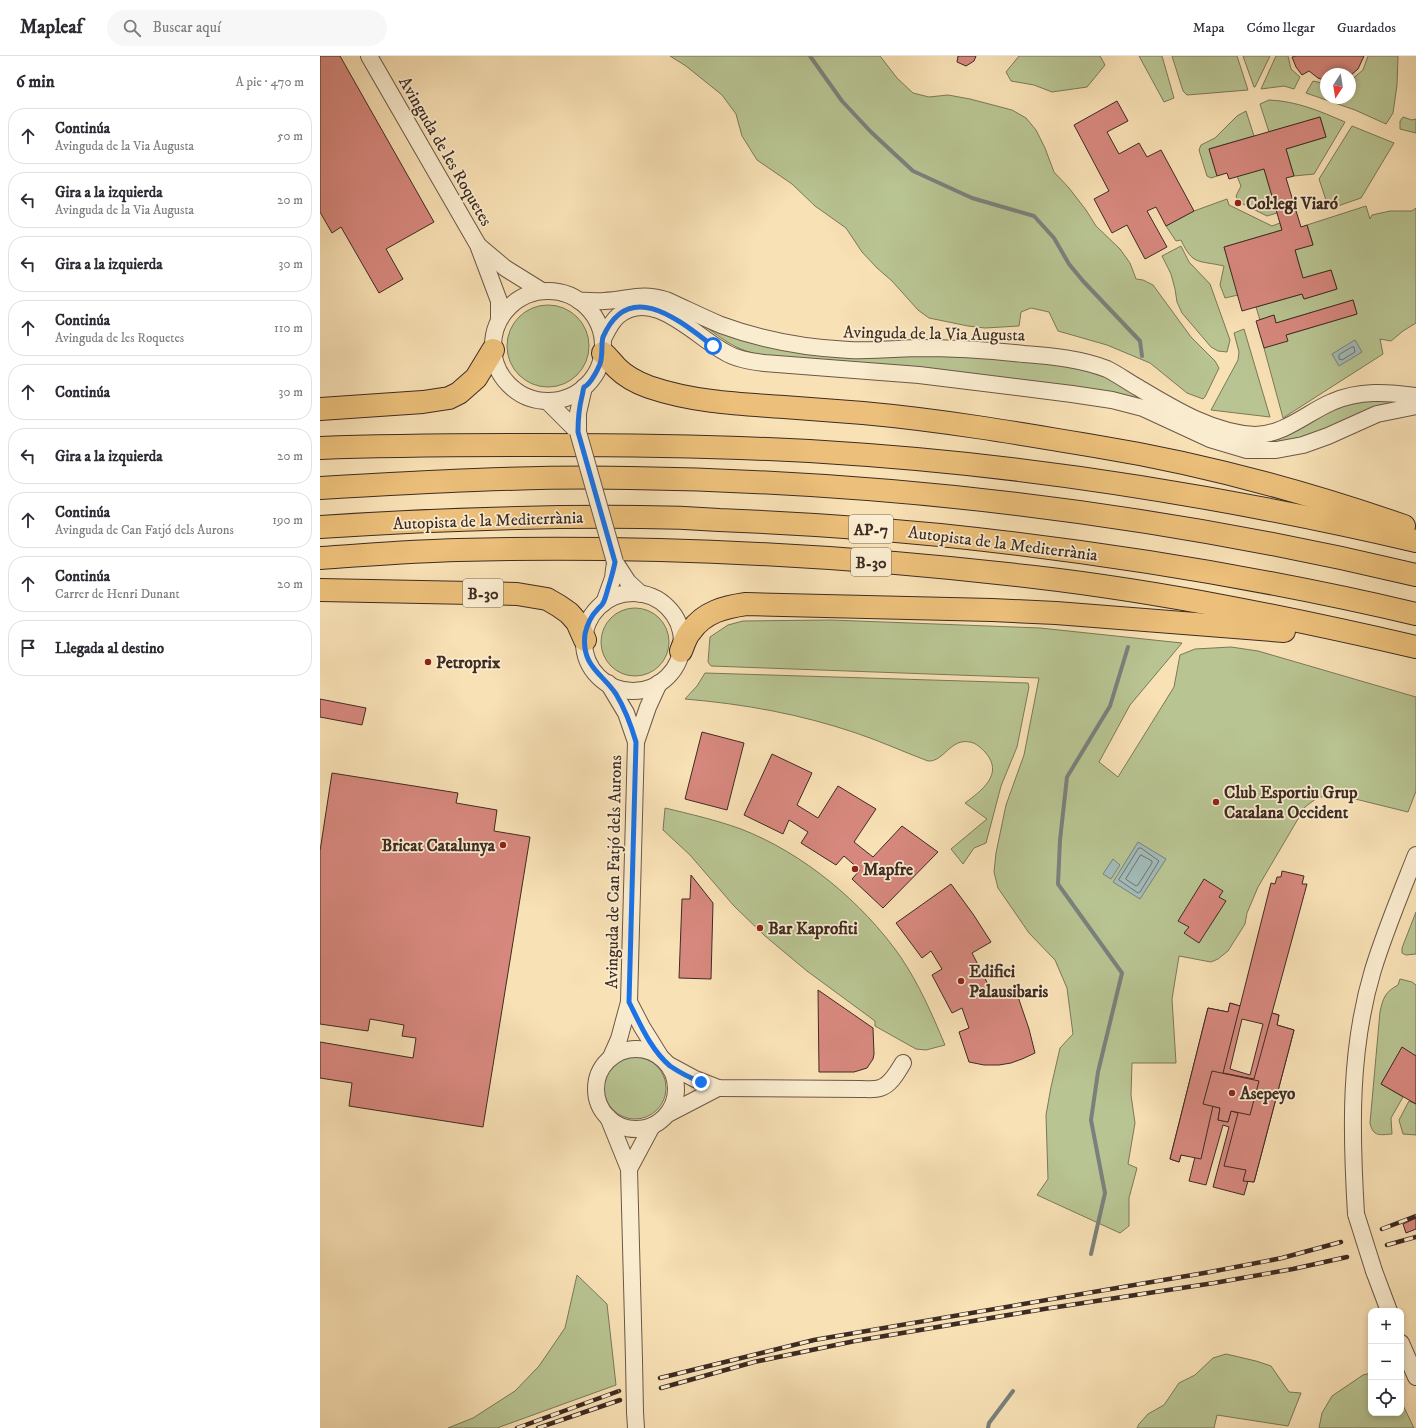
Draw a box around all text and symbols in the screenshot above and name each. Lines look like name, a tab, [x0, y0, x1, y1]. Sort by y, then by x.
search box	[107, 10, 387, 46]
text: Mapleaf	[20, 16, 83, 39]
icon: search	[121, 17, 143, 39]
text: Buscar aquí	[153, 18, 221, 37]
text: Mapa	[1193, 19, 1224, 37]
text: Cómo llegar	[1246, 19, 1315, 37]
text: Guardados	[1337, 19, 1396, 37]
north arrow	[1320, 68, 1356, 104]
text: 6 min	[16, 71, 55, 93]
street label: Avinguda de les Roquetes	[393, 73, 497, 230]
text: A pie · 470 m	[236, 74, 304, 90]
text: Continúa	[55, 119, 110, 138]
icon: ahead	[17, 125, 39, 147]
text: 50 m	[277, 128, 303, 144]
text: Avinguda de la Via Augusta	[55, 138, 194, 154]
text: Gira a la izquierda	[55, 183, 163, 202]
icon: left	[17, 189, 39, 211]
text: 20 m	[277, 192, 303, 208]
place label: Col·legi Viaró	[1246, 193, 1338, 215]
marker: Col·legi Viaró	[1233, 198, 1243, 208]
text: Avinguda de la Via Augusta	[55, 202, 194, 218]
icon: left	[17, 253, 39, 275]
text: Gira a la izquierda	[55, 255, 163, 274]
text: 30 m	[279, 256, 303, 272]
text: Continúa	[55, 311, 110, 330]
icon: ahead	[17, 317, 39, 339]
text: 110 m	[274, 320, 303, 336]
street label: Avinguda de la Via Augusta	[843, 321, 1026, 347]
text: Avinguda de les Roquetes	[55, 330, 184, 346]
route start	[704, 337, 722, 355]
icon: ahead	[17, 381, 39, 403]
text: Continúa	[55, 383, 110, 402]
text: 30 m	[279, 384, 303, 400]
icon: left	[17, 445, 39, 467]
text: Gira a la izquierda	[55, 447, 163, 466]
text: 20 m	[277, 448, 303, 464]
text: Continúa	[55, 503, 110, 522]
street label: Autopista de la Mediterrània	[392, 507, 585, 535]
icon: ahead	[17, 509, 39, 531]
text: 190 m	[272, 512, 303, 528]
road number: AP-7	[849, 515, 893, 543]
street label: Autopista de la Mediterrània	[907, 521, 1100, 567]
text: Avinguda de Can Fatjó dels Aurons	[55, 522, 234, 538]
road number: B-30	[851, 548, 891, 576]
text: Continúa	[55, 567, 110, 586]
icon: ahead	[17, 573, 39, 595]
text: 20 m	[277, 576, 303, 592]
road number: B-30	[463, 579, 503, 607]
text: Carrer de Henri Dunant	[55, 586, 180, 602]
icon: arrive	[17, 637, 39, 659]
text: Llegada al destino	[55, 639, 164, 658]
place label: Petroprix	[436, 652, 501, 674]
marker: Petroprix	[423, 657, 433, 667]
street label: Avinguda de Can Fatjó dels Aurons	[601, 755, 627, 989]
place label: Club Esportiu Grup Catalana Occident	[1224, 782, 1358, 824]
marker: Club Esportiu Grup Catalana Occident	[1211, 797, 1221, 807]
place label: Bricat Catalunya	[381, 835, 496, 857]
marker: Bricat Catalunya	[498, 840, 508, 850]
place label: Mapfre	[863, 859, 913, 881]
marker: Mapfre	[850, 864, 860, 874]
place label: Bar Kaprofiti	[768, 918, 858, 940]
marker: Bar Kaprofiti	[755, 923, 765, 933]
place label: Edifici Palausibaris	[969, 961, 1049, 1003]
marker: Edifici Palausibaris	[956, 976, 966, 986]
route end	[692, 1073, 710, 1091]
place label: Asepeyo	[1239, 1083, 1295, 1105]
marker: Asepeyo	[1227, 1088, 1237, 1098]
map controls	[1368, 1308, 1404, 1416]
button: +	[1368, 1308, 1404, 1344]
button: −	[1368, 1344, 1404, 1380]
button: locate	[1368, 1380, 1404, 1416]

